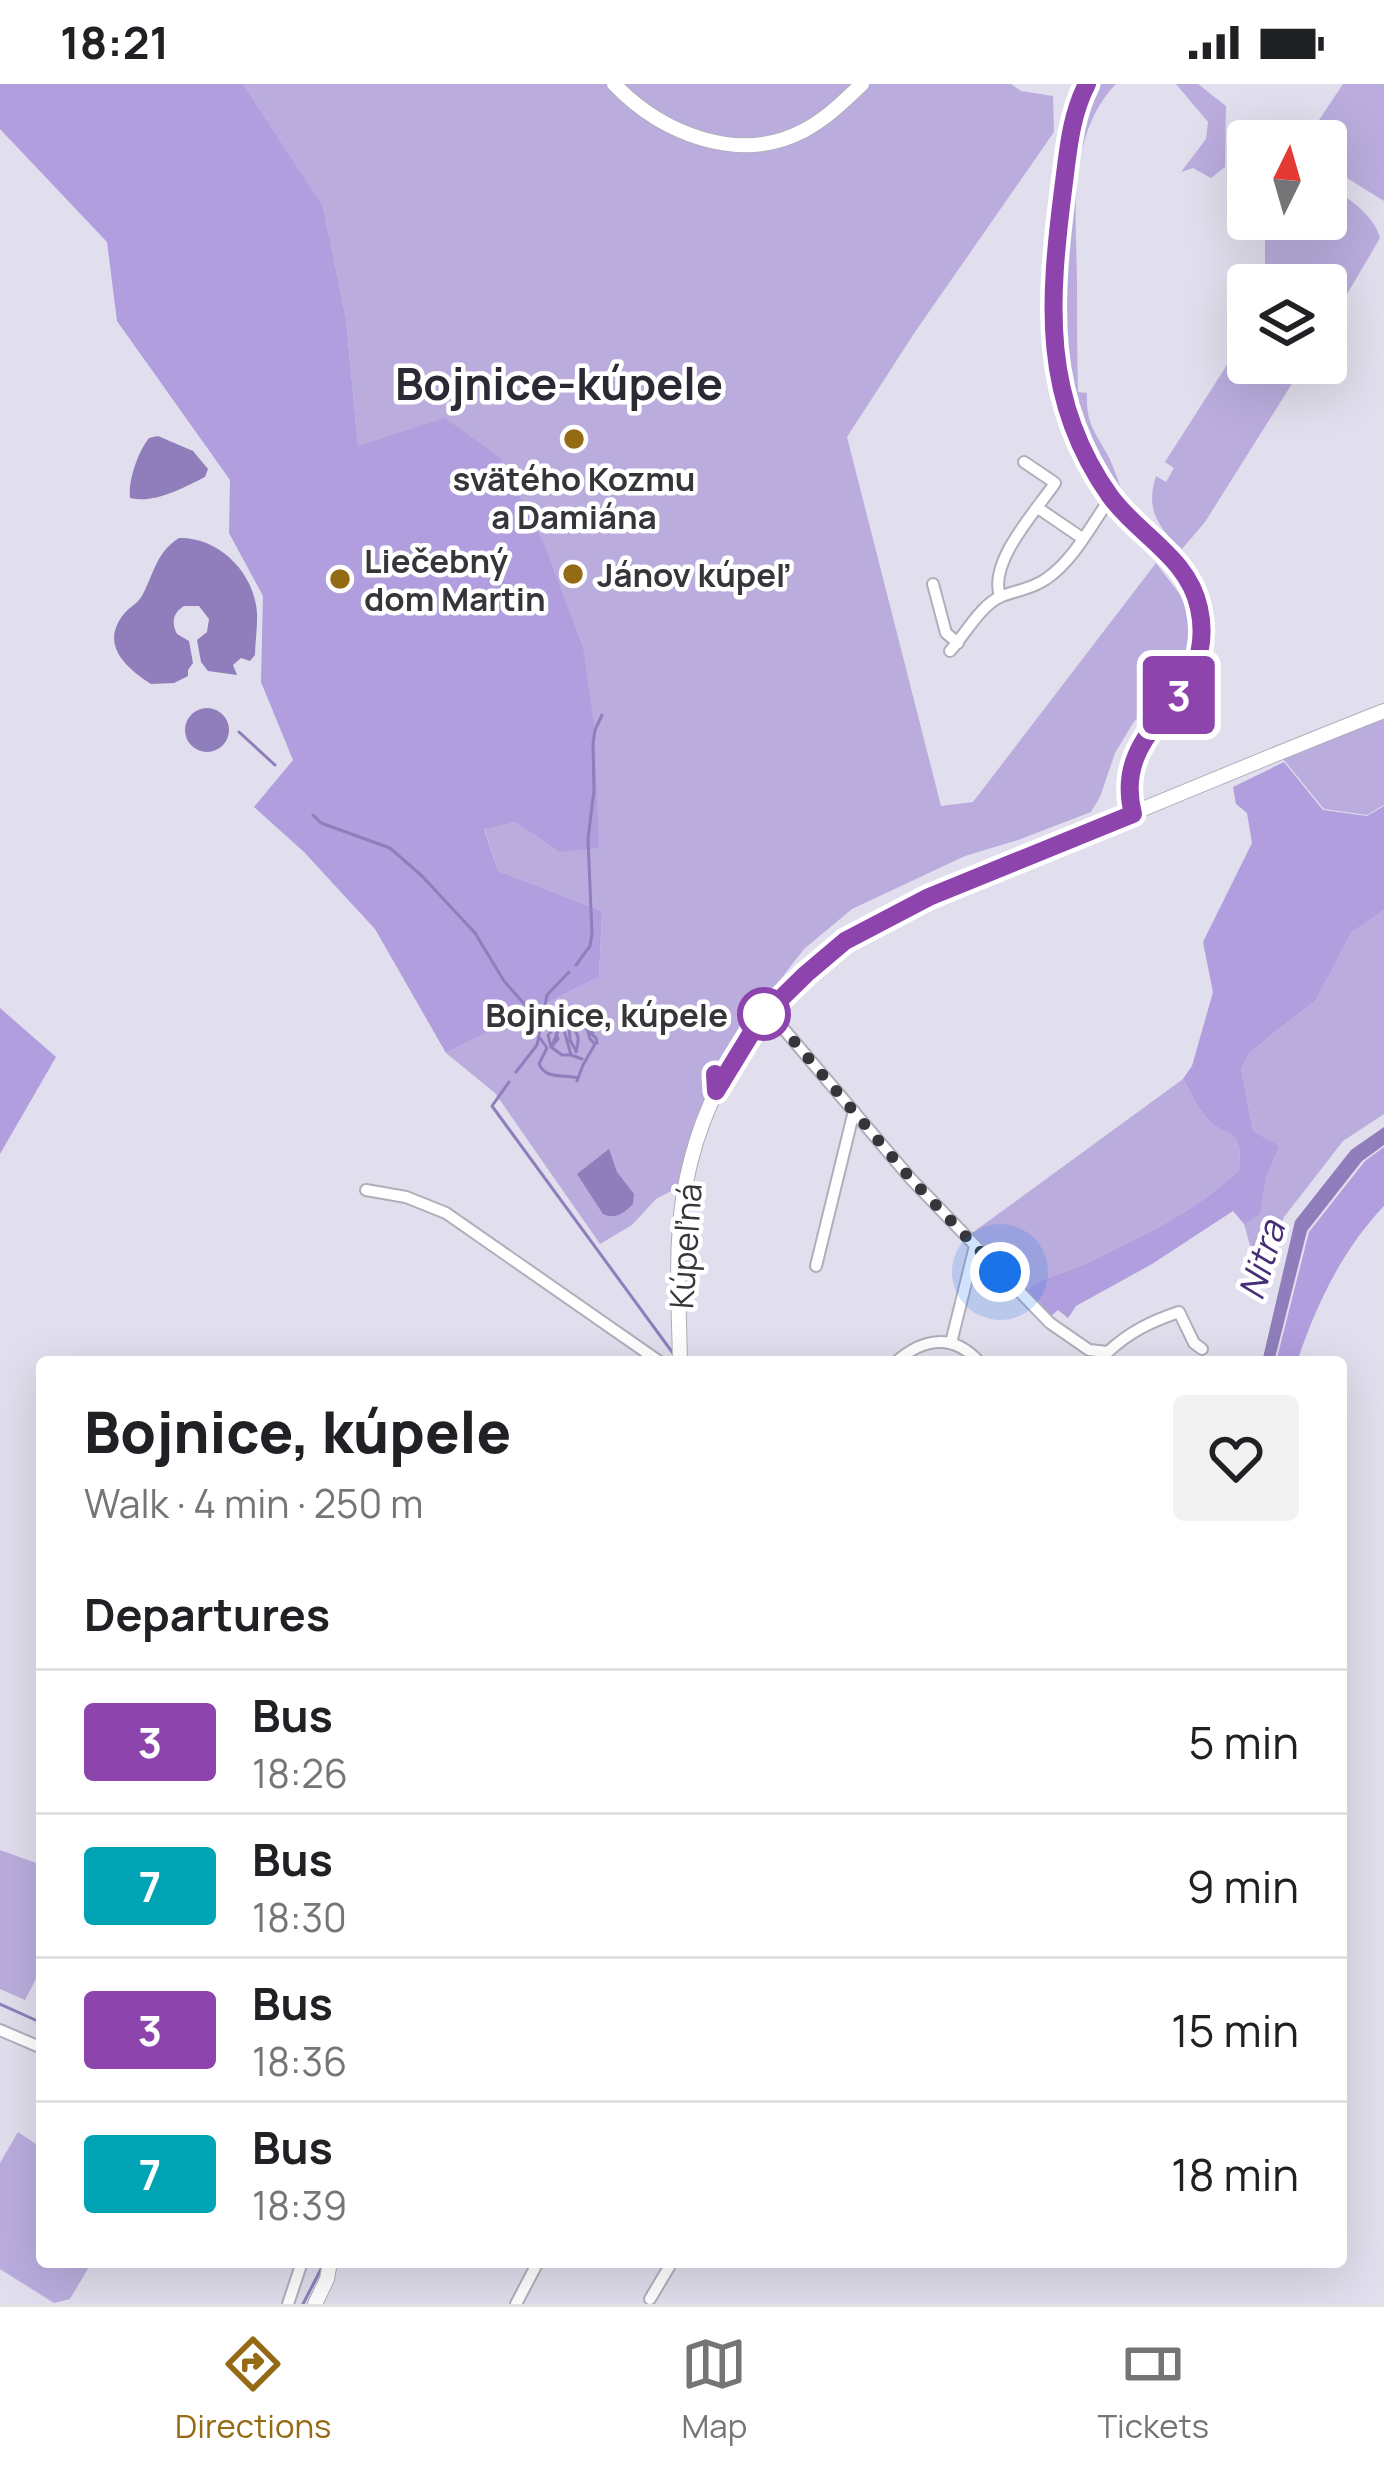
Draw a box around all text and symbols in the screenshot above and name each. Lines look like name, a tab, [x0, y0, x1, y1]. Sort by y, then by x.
text: 18:21	[60, 11, 169, 73]
north arrow	[1227, 120, 1347, 240]
map controls	[1227, 120, 1347, 384]
button: layers	[1227, 264, 1347, 384]
district label: Bojnice-kúpele	[395, 352, 723, 414]
marker: svätého Kozmu a Damiána	[561, 426, 587, 452]
place label: svätého Kozmu a Damiána	[453, 456, 695, 539]
place label: Liečebný dom Martin	[364, 538, 546, 621]
place label: Jánov kúpeľ	[597, 552, 791, 597]
marker: Jánov kúpeľ	[560, 561, 586, 587]
marker: Liečebný dom Martin	[327, 566, 353, 592]
line badge: 3	[1140, 656, 1218, 734]
text: 3	[1167, 666, 1191, 724]
marker: Bojnice, kúpele	[739, 989, 789, 1039]
place label: Bojnice, kúpele	[485, 992, 728, 1037]
street label: Kúpeľná	[658, 1182, 712, 1310]
water label: Nitra	[1226, 1213, 1297, 1305]
your location	[970, 1242, 1030, 1302]
text: Bojnice, kúpele	[84, 1392, 511, 1470]
button: heart	[1173, 1395, 1299, 1521]
text: Walk · 4 min · 250 m	[84, 1476, 423, 1530]
text: Departures	[84, 1583, 330, 1645]
text: Bus	[252, 1684, 333, 1746]
text: 5 min	[1189, 1711, 1299, 1773]
text: 3	[138, 1713, 162, 1771]
text: 18:26	[252, 1746, 348, 1800]
text: Bus	[252, 1828, 333, 1890]
text: 9 min	[1187, 1855, 1299, 1917]
text: 7	[139, 1857, 161, 1915]
text: 18:30	[252, 1890, 347, 1944]
text: Bus	[252, 1972, 333, 2034]
text: 15 min	[1171, 1999, 1299, 2061]
text: 3	[138, 2001, 162, 2059]
text: 18:36	[252, 2034, 347, 2088]
text: Bus	[252, 2116, 333, 2178]
text: 18 min	[1171, 2143, 1299, 2205]
text: 7	[139, 2145, 161, 2203]
text: 18:39	[252, 2178, 347, 2232]
tab: Directions	[175, 2331, 331, 2448]
tab: Map	[681, 2331, 747, 2448]
tab: Tickets	[1097, 2331, 1209, 2448]

